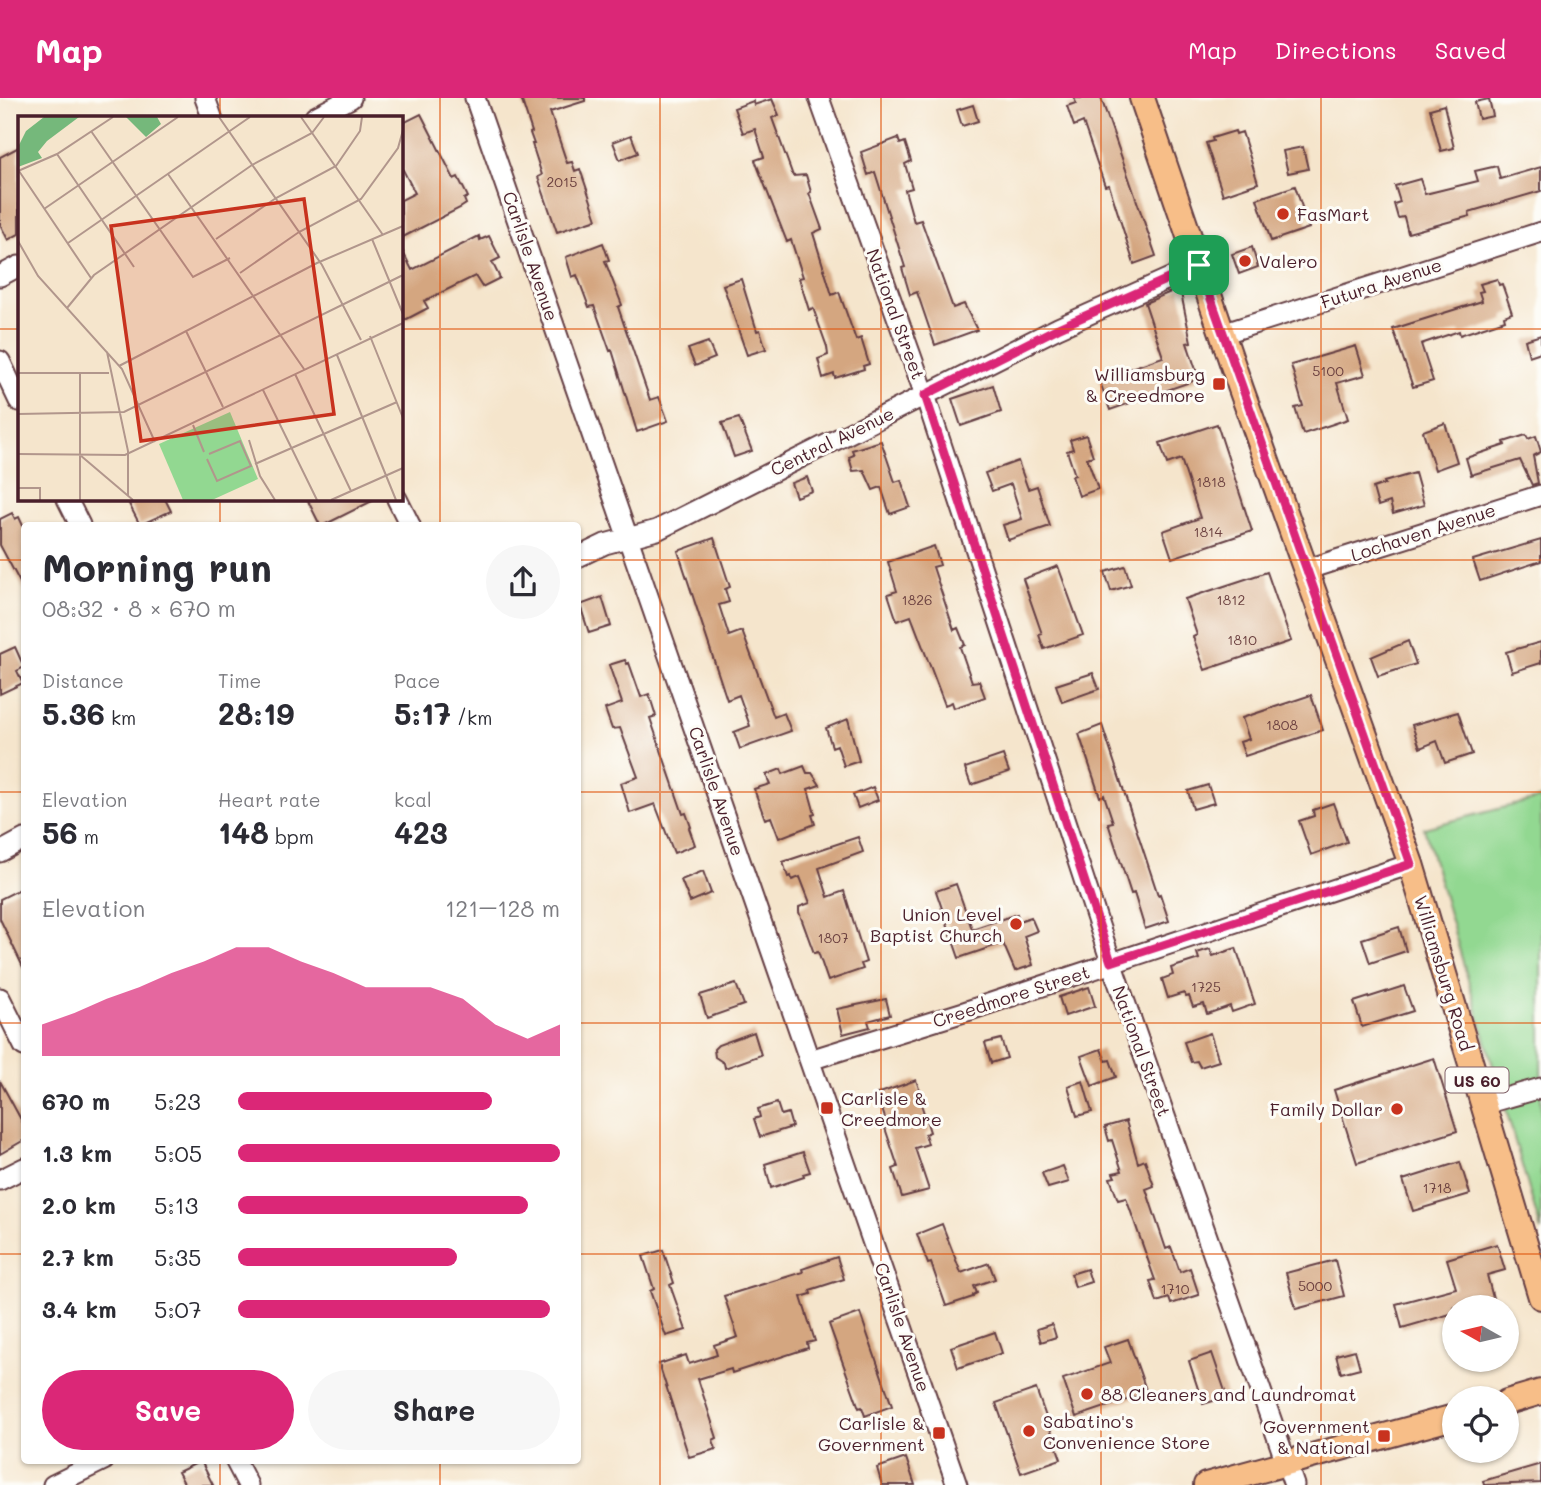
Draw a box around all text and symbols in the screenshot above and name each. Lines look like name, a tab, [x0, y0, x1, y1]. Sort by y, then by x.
text: Map	[35, 28, 103, 71]
text: Map	[1188, 34, 1237, 65]
text: Directions	[1275, 34, 1397, 65]
text: Saved	[1435, 34, 1506, 65]
inset map	[18, 116, 402, 500]
house number: 2015	[547, 172, 577, 191]
street label: Carlisle Avenue	[498, 188, 564, 324]
place label: FasMart	[1297, 202, 1370, 226]
marker: FasMart	[1275, 206, 1291, 222]
pin	[1169, 235, 1229, 295]
street label: National Street	[861, 245, 931, 383]
icon: arrive	[1180, 246, 1218, 284]
place label: Valero	[1259, 249, 1317, 273]
street label: Futura Avenue	[1317, 252, 1445, 314]
marker: Valero	[1237, 253, 1253, 269]
house number: 5100	[1312, 361, 1344, 380]
place label: Williamsburg & Creedmore	[1085, 362, 1205, 407]
marker: Williamsburg & Creedmore	[1211, 376, 1227, 392]
street label: Central Avenue	[766, 401, 898, 481]
house number: 1818	[1196, 472, 1226, 491]
street label: Lochaven Avenue	[1348, 497, 1498, 567]
house number: 1814	[1193, 522, 1223, 541]
text: Morning run	[42, 542, 272, 592]
button: share	[486, 545, 560, 619]
house number: 1826	[902, 590, 932, 609]
house number: 1812	[1217, 590, 1245, 609]
text: 08:32 · 8 × 670 m	[42, 593, 236, 623]
house number: 1810	[1227, 630, 1257, 649]
text: Distance	[42, 668, 124, 693]
text: Time	[218, 668, 261, 693]
text: Pace	[394, 668, 440, 693]
text: 5.36	[42, 693, 105, 733]
text: 28:19	[218, 693, 294, 733]
text: 5:17	[394, 693, 451, 733]
text: km	[105, 705, 136, 730]
text: /km	[451, 705, 492, 730]
house number: 1808	[1266, 715, 1298, 734]
street label: Carlisle Avenue	[684, 723, 750, 859]
text: Elevation	[42, 787, 127, 812]
text: Heart rate	[218, 787, 321, 812]
text: kcal	[394, 787, 432, 812]
text: 56	[42, 812, 78, 852]
text: 148	[218, 812, 269, 852]
text: 423	[394, 812, 448, 852]
text: m	[78, 824, 99, 849]
text: bpm	[269, 824, 314, 849]
street label: Williamsburg Road	[1409, 892, 1479, 1054]
text: Elevation	[42, 893, 145, 923]
text: 121–128 m	[445, 893, 560, 923]
place label: Union Level Baptist Church	[870, 902, 1002, 947]
marker: Union Level Baptist Church	[1008, 916, 1024, 932]
house number: 1807	[817, 928, 849, 947]
street label: Creedmore Street	[929, 959, 1093, 1033]
house number: 1725	[1191, 977, 1221, 996]
street label: National Street	[1107, 982, 1177, 1120]
road number: US 60	[1446, 1068, 1508, 1092]
text: 670 m	[42, 1086, 110, 1116]
text: 5:23	[154, 1086, 201, 1116]
place label: Carlisle & Creedmore	[841, 1086, 942, 1131]
place label: Family Dollar	[1270, 1097, 1383, 1121]
marker: Carlisle & Creedmore	[819, 1100, 835, 1116]
marker: Family Dollar	[1389, 1101, 1405, 1117]
text: 1.3 km	[42, 1138, 112, 1168]
text: 5:05	[154, 1138, 202, 1168]
house number: 1718	[1423, 1178, 1451, 1197]
text: 2.0 km	[42, 1190, 116, 1220]
text: 5:13	[154, 1190, 198, 1220]
text: 2.7 km	[42, 1242, 114, 1272]
text: 5:35	[154, 1242, 201, 1272]
street label: Carlisle Avenue	[870, 1259, 936, 1395]
house number: 5000	[1298, 1276, 1332, 1295]
house number: 1710	[1161, 1279, 1190, 1298]
text: 3.4 km	[42, 1294, 116, 1324]
text: 5:07	[154, 1294, 202, 1324]
north arrow	[1442, 1295, 1519, 1372]
map controls	[1442, 1295, 1519, 1463]
button: Save	[42, 1370, 294, 1450]
button: Share	[308, 1370, 560, 1450]
place label: 88 Cleaners and Laundromat	[1101, 1382, 1356, 1406]
marker: 88 Cleaners and Laundromat	[1079, 1386, 1095, 1402]
button: locate	[1442, 1386, 1519, 1463]
place label: Sabatino's Convenience Store	[1043, 1409, 1210, 1454]
place label: Carlisle & Government	[818, 1411, 925, 1456]
place label: Government & National	[1263, 1414, 1370, 1459]
marker: Sabatino's Convenience Store	[1021, 1423, 1037, 1439]
marker: Carlisle & Government	[931, 1425, 947, 1441]
marker: Government & National	[1376, 1428, 1392, 1444]

